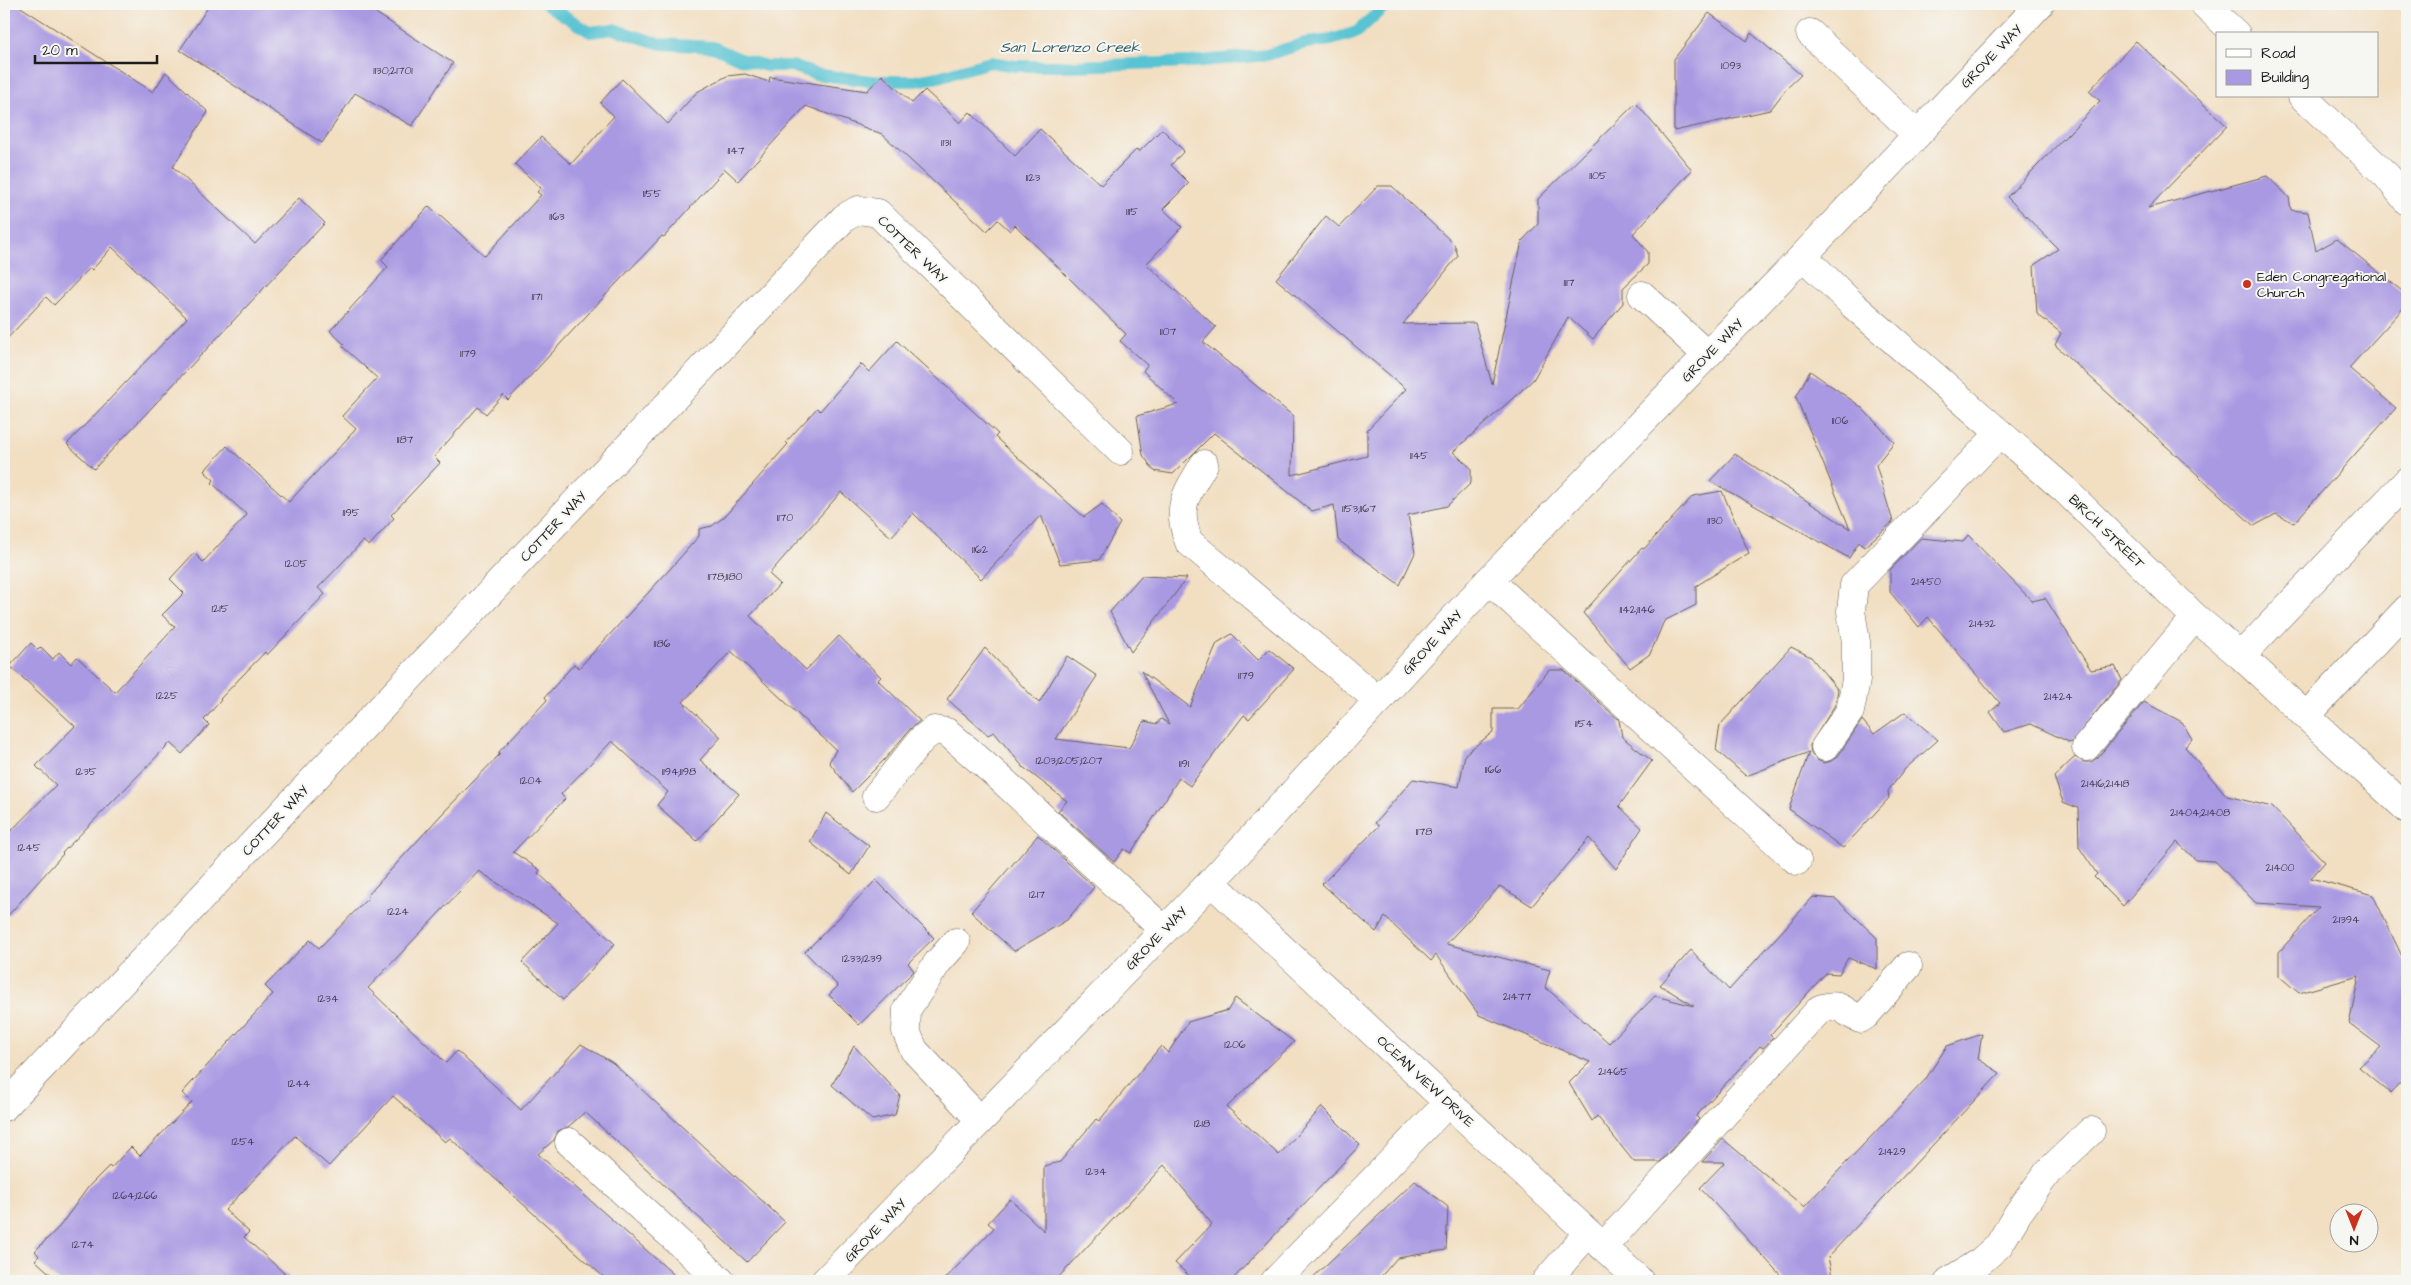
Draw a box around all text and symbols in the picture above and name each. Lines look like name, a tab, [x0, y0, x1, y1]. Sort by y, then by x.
street label: GROVE WAY	[1956, 20, 2028, 93]
scale bar	[35, 32, 158, 64]
legend	[2216, 32, 2378, 98]
water label: San Lorenzo Creek	[1000, 37, 1141, 58]
text: 20 m	[42, 40, 78, 61]
text: Road	[2261, 43, 2296, 64]
house number: 1093	[1721, 58, 1742, 73]
house number: 1130;21701	[373, 63, 413, 78]
text: Building	[2261, 67, 2309, 89]
house number: 1131	[941, 135, 951, 150]
house number: 1147	[727, 143, 745, 158]
house number: 1105	[1589, 168, 1607, 183]
house number: 1123	[1026, 170, 1041, 185]
house number: 1155	[643, 186, 661, 201]
house number: 1115	[1126, 204, 1138, 219]
house number: 1163	[549, 209, 565, 224]
street label: COTTER WAY	[873, 211, 952, 289]
place label: Eden Congregational Church	[2257, 267, 2386, 303]
house number: 1117	[1564, 275, 1575, 290]
marker: Eden Congregational Church	[2241, 278, 2253, 290]
house number: 1171	[532, 289, 543, 304]
street label: GROVE WAY	[1677, 314, 1749, 387]
house number: 1107	[1160, 324, 1176, 339]
house number: 1179	[460, 346, 476, 361]
house number: 1106	[1832, 413, 1848, 428]
house number: 1187	[397, 432, 414, 447]
house number: 1145	[1410, 448, 1428, 463]
street label: COTTER WAY	[516, 486, 592, 566]
street label: BIRCH STREET	[2064, 490, 2149, 574]
house number: 1153;1167	[1342, 501, 1376, 516]
house number: 1195	[343, 505, 360, 520]
house number: 1170	[777, 510, 793, 525]
house number: 1130	[1707, 513, 1723, 528]
house number: 1162	[972, 542, 989, 557]
house number: 1205	[285, 556, 307, 571]
house number: 1178;1180	[708, 569, 743, 584]
house number: 21450	[1911, 574, 1941, 589]
house number: 1215	[212, 601, 229, 616]
house number: 1142;1146	[1619, 602, 1655, 617]
street label: GROVE WAY	[1398, 605, 1468, 680]
house number: 21432	[1968, 616, 1996, 631]
house number: 1186	[654, 636, 671, 651]
house number: 1179	[1238, 668, 1254, 683]
house number: 1225	[156, 688, 178, 703]
house number: 21424	[2044, 689, 2073, 704]
house number: 1154	[1575, 716, 1594, 731]
house number: 1203;1205;1207	[1036, 753, 1103, 768]
house number: 1191	[1179, 756, 1190, 771]
house number: 1166	[1485, 762, 1501, 777]
house number: 1235	[75, 764, 97, 779]
house number: 1194;1198	[662, 764, 696, 779]
house number: 1204	[520, 773, 543, 788]
house number: 21416;21418	[2081, 776, 2129, 791]
street label: COTTER WAY	[238, 780, 314, 860]
house number: 21404;21408	[2170, 805, 2230, 820]
house number: 1178	[1416, 824, 1432, 839]
house number: 1245	[18, 840, 41, 855]
house number: 21400	[2265, 860, 2295, 875]
house number: 1217	[1029, 887, 1045, 902]
street label: GROVE WAY	[1121, 902, 1193, 975]
house number: 1224	[387, 904, 409, 919]
house number: 21394	[2332, 912, 2360, 927]
house number: 1233;1239	[842, 951, 882, 966]
house number: 21477	[1503, 989, 1532, 1004]
house number: 1234	[318, 991, 339, 1006]
street label: OCEAN VIEW DRIVE	[1372, 1031, 1479, 1133]
house number: 1206	[1224, 1037, 1246, 1052]
house number: 21465	[1598, 1064, 1628, 1079]
house number: 1244	[288, 1076, 311, 1091]
house number: 1218	[1194, 1116, 1210, 1131]
house number: 1254	[232, 1134, 255, 1149]
house number: 21429	[1878, 1144, 1906, 1159]
house number: 1234	[1086, 1164, 1107, 1179]
house number: 1264;1266	[113, 1188, 158, 1203]
street label: GROVE WAY	[840, 1194, 912, 1267]
north arrow	[2328, 1202, 2378, 1252]
text: N	[2349, 1230, 2358, 1250]
house number: 1274	[72, 1237, 94, 1252]

